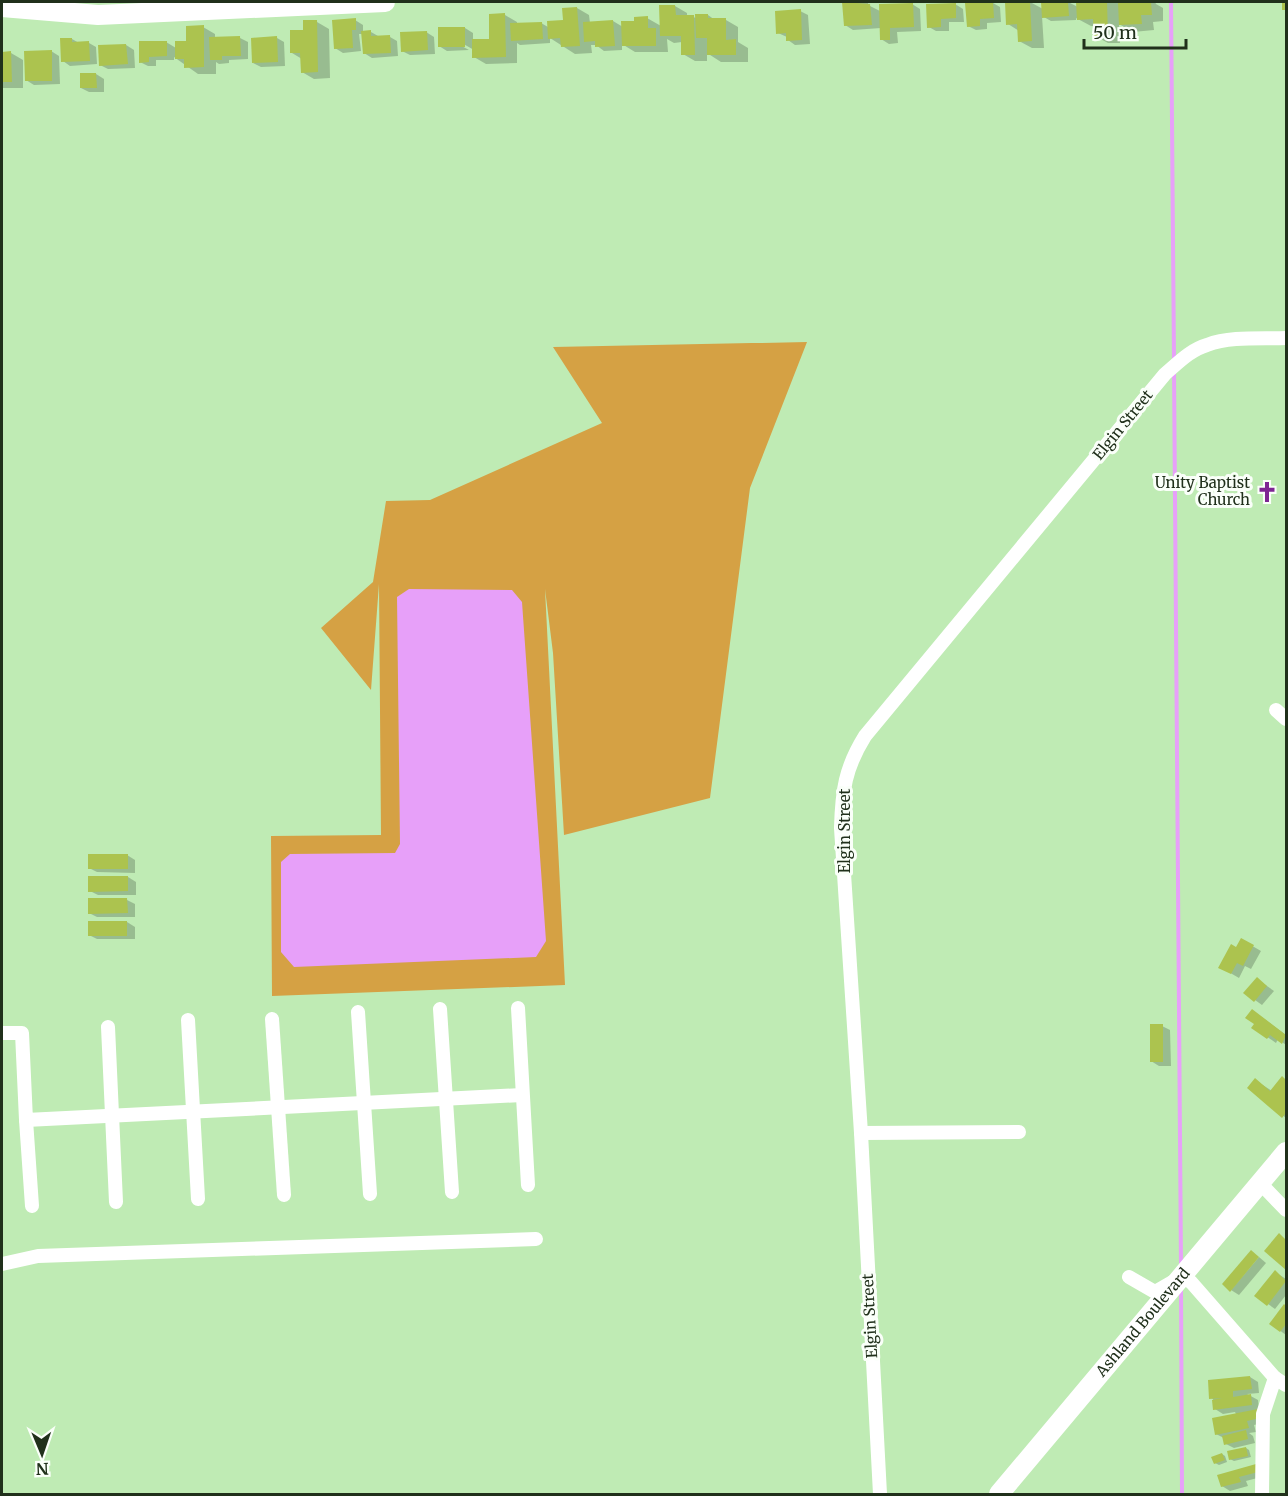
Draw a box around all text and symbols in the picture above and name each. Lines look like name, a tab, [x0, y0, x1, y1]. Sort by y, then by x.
scale bar	[1084, 12, 1186, 50]
text: 50 m	[1093, 21, 1137, 44]
street label: Elgin Street	[1089, 386, 1157, 464]
place label: Unity Baptist Church	[1155, 473, 1250, 509]
church icon: Unity Baptist Church	[1255, 480, 1279, 504]
street label: Elgin Street	[835, 789, 854, 873]
street label: Ashland Boulevard	[1091, 1264, 1194, 1381]
street label: Elgin Street	[858, 1273, 881, 1359]
north arrow	[12, 1424, 72, 1484]
text: N	[35, 1459, 49, 1479]

